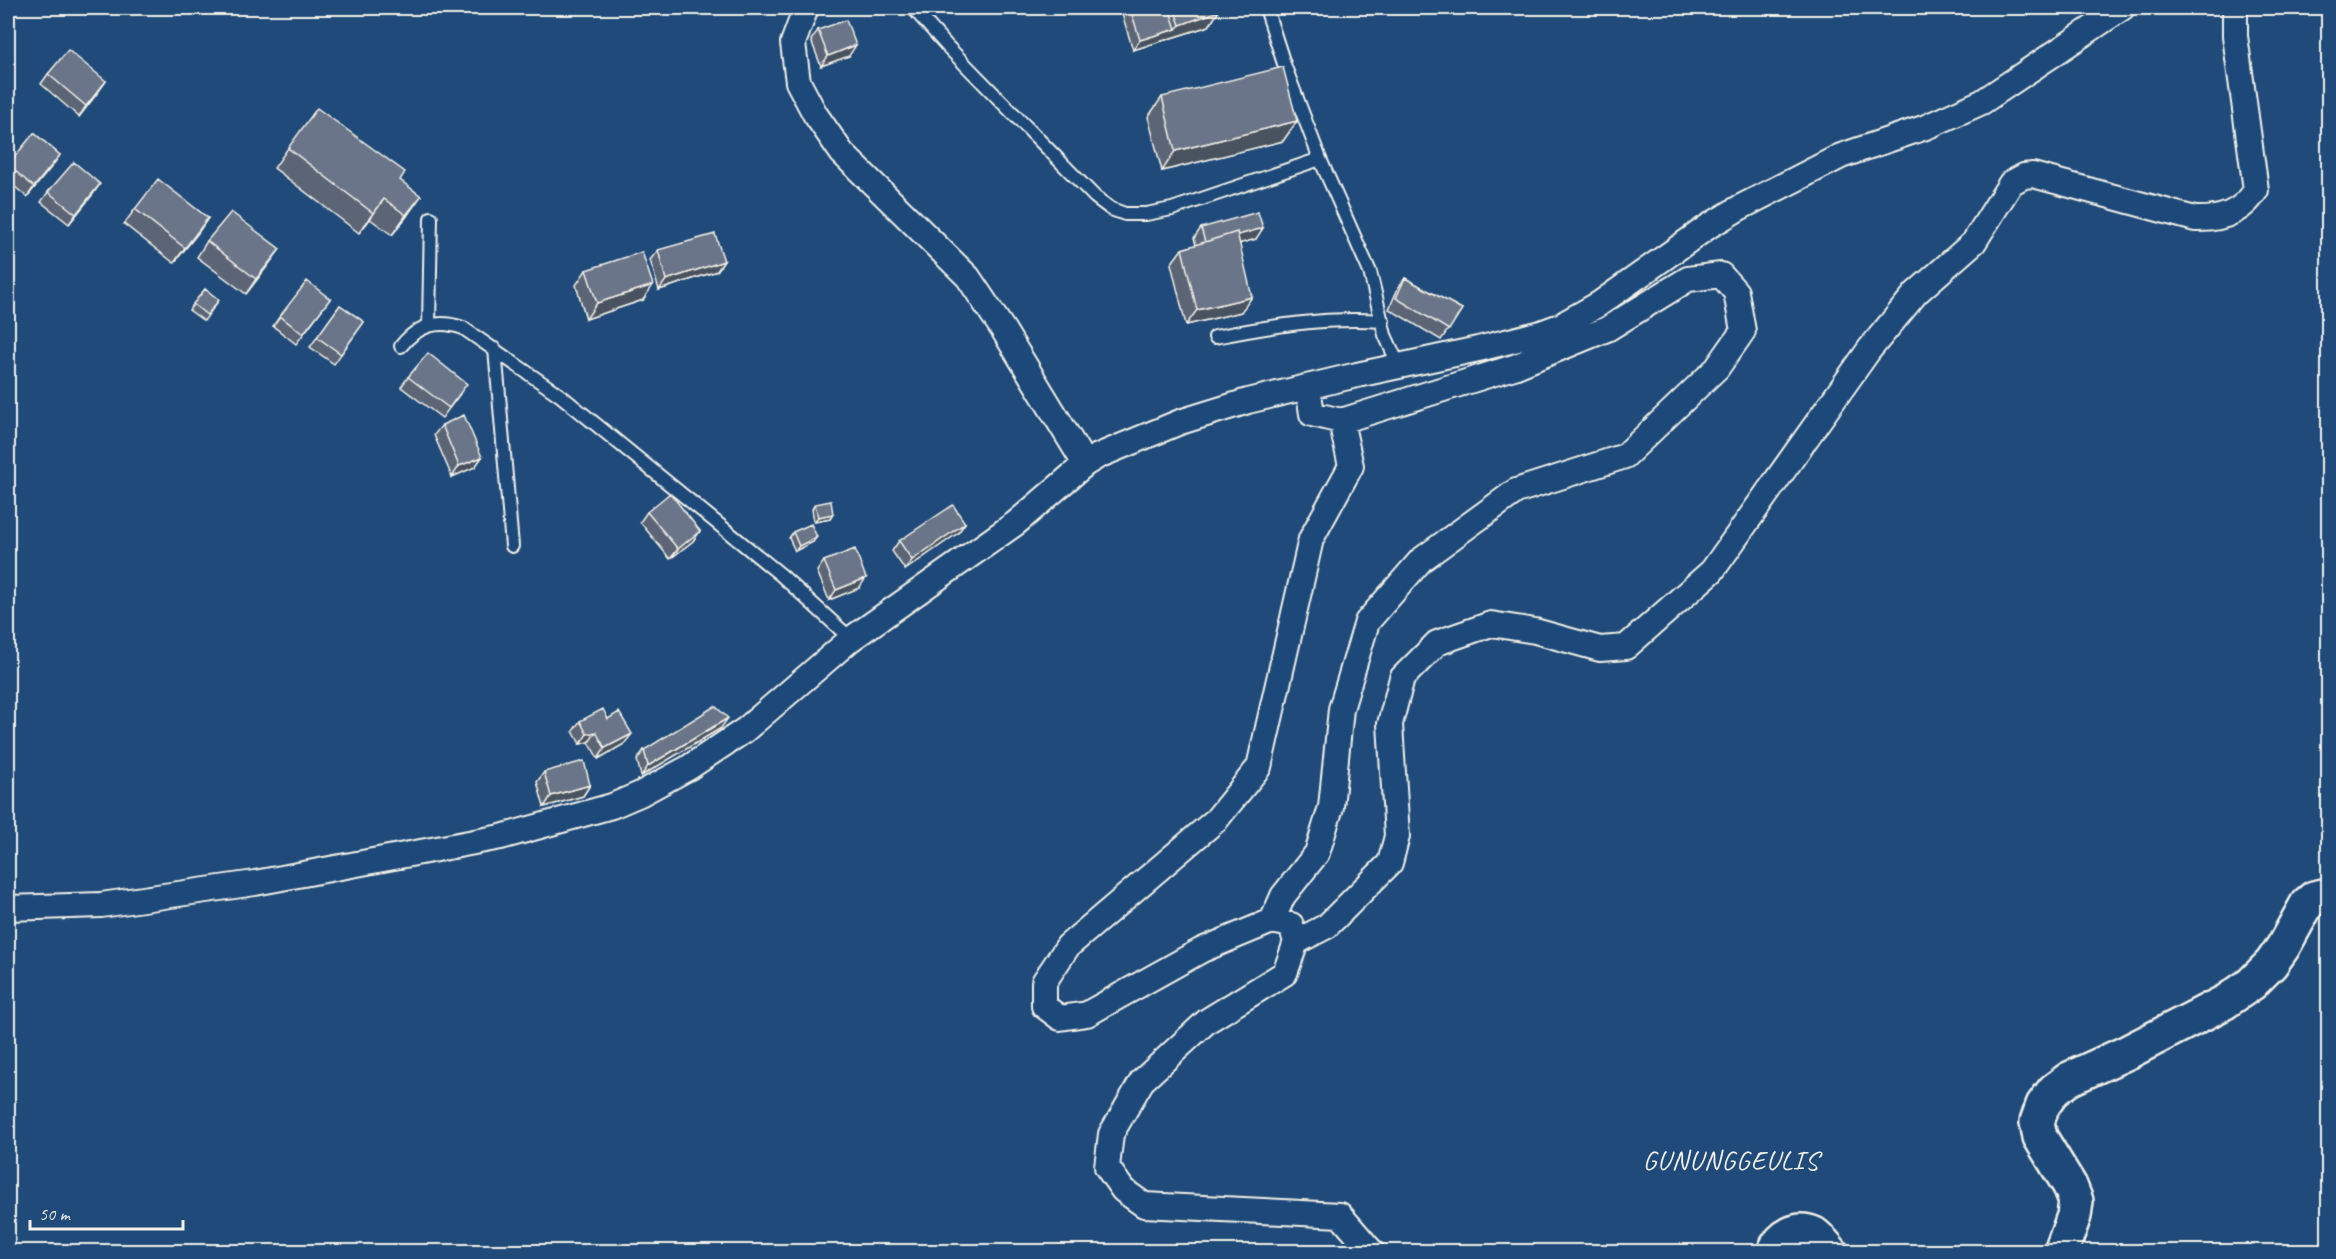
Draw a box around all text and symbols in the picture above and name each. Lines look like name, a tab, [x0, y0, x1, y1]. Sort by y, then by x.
district label: GUNUNGGEULIS	[1643, 1143, 1823, 1177]
scale bar	[30, 1193, 183, 1231]
text: 50 m	[39, 1203, 72, 1225]

